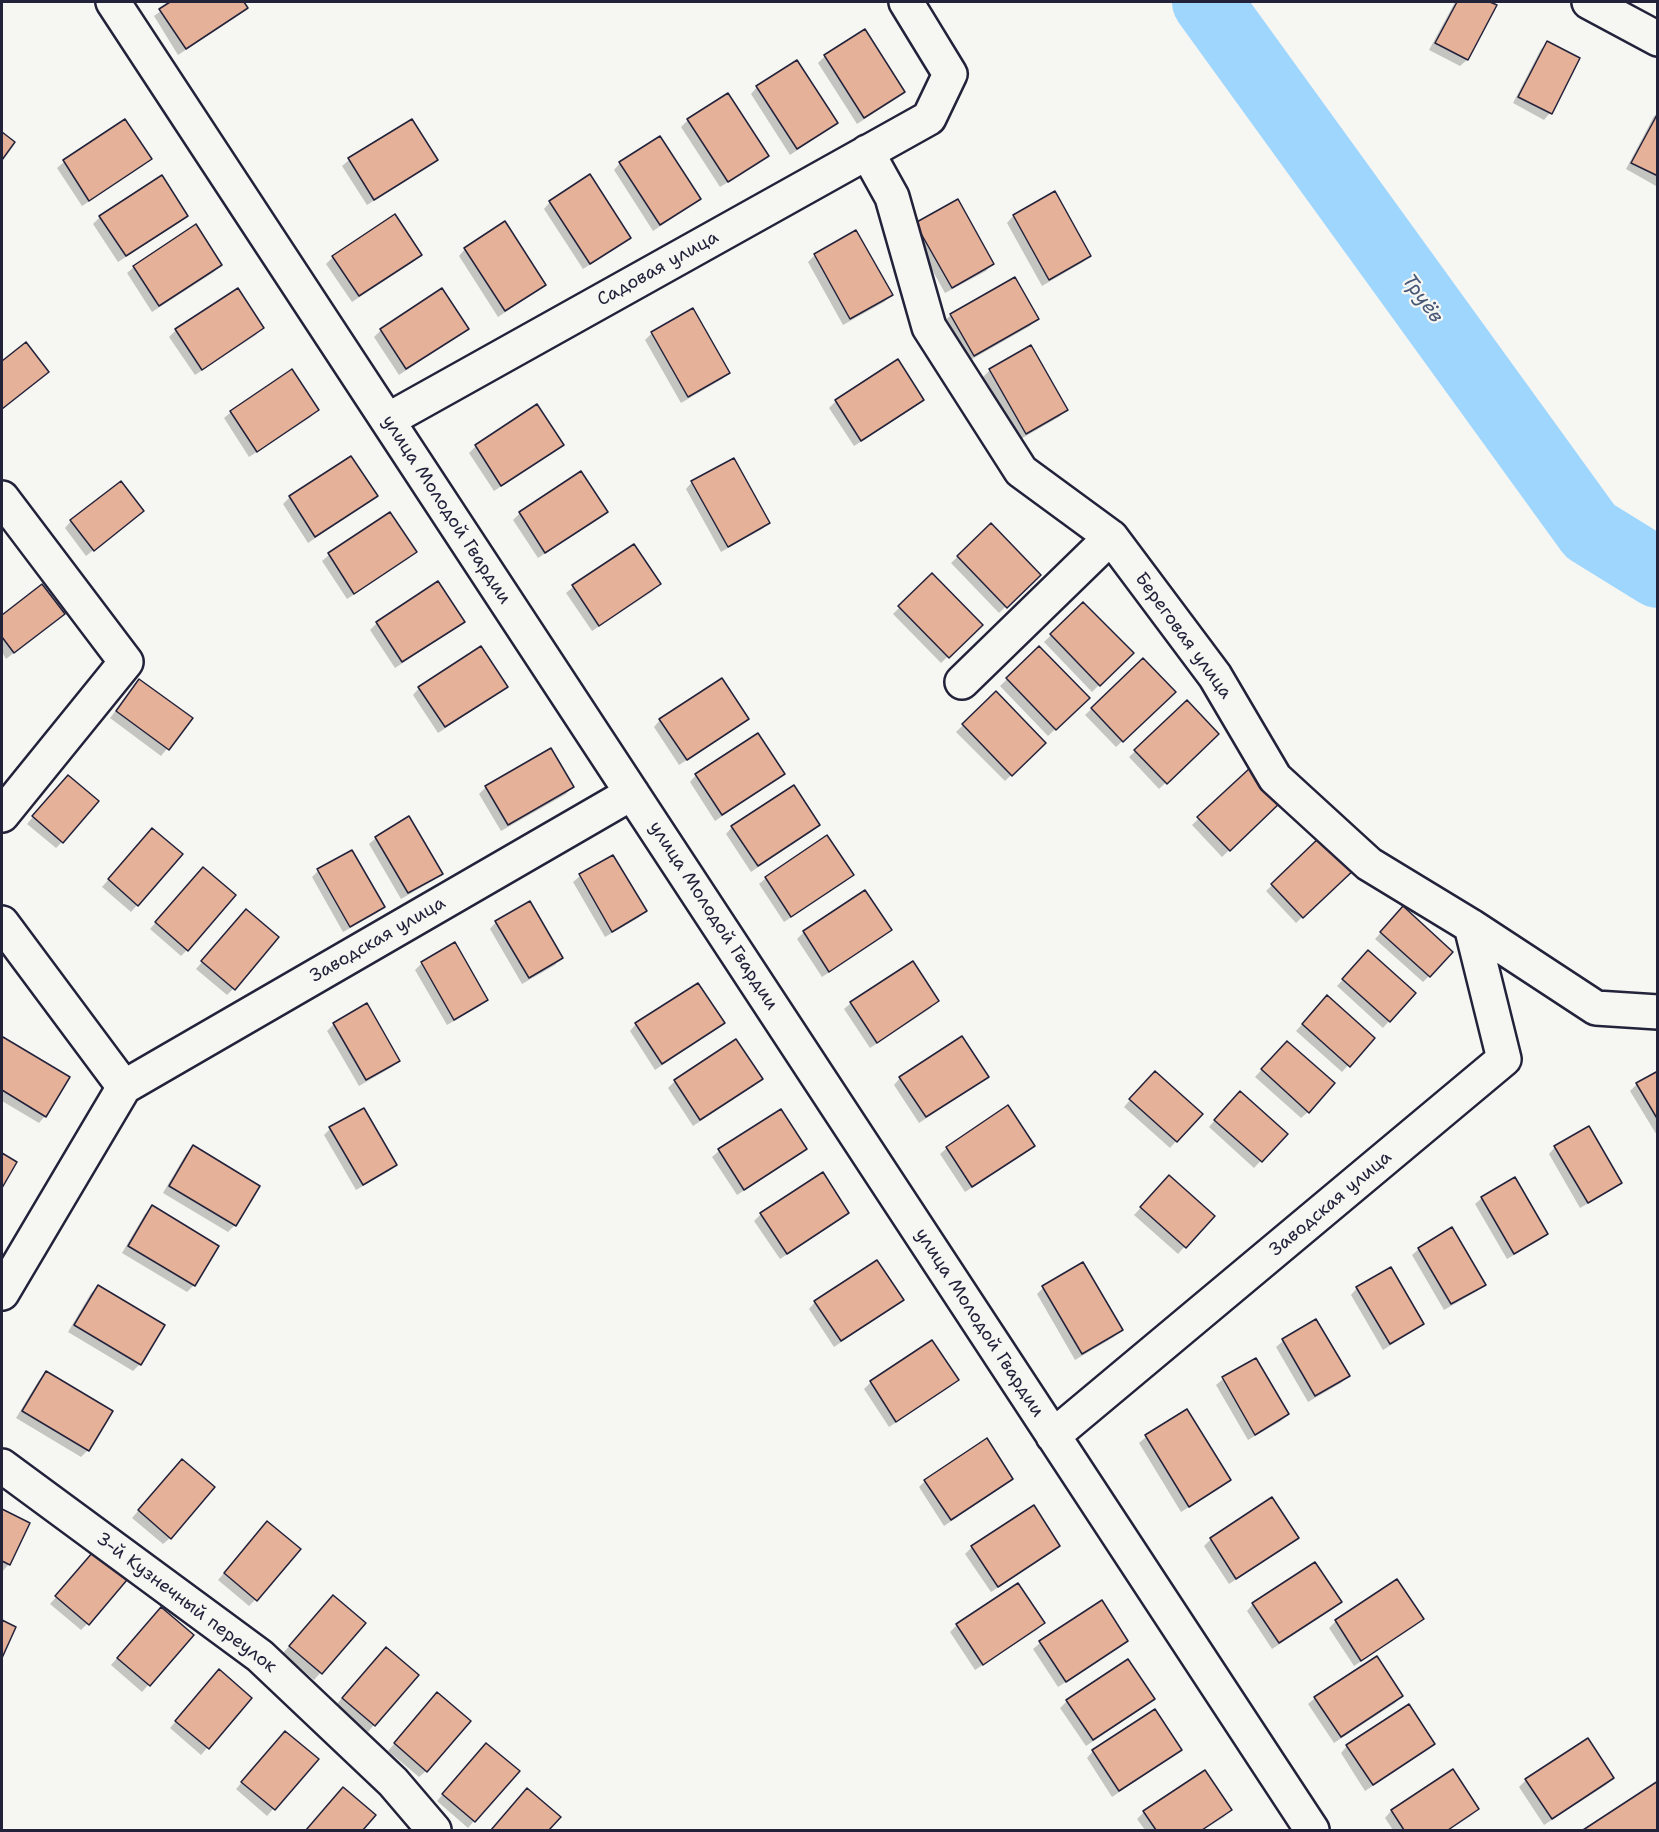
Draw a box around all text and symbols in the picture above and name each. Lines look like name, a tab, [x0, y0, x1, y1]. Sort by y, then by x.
street label: Садовая улица	[594, 227, 722, 311]
water label: Труёв	[1396, 270, 1448, 328]
street label: улица Молодой Гвардии	[377, 411, 515, 609]
street label: Береговая улица	[1130, 569, 1236, 703]
street label: улица Молодой Гвардии	[644, 817, 782, 1015]
street label: Заводская улица	[307, 893, 449, 987]
street label: Заводская улица	[1266, 1147, 1396, 1261]
street label: улица Молодой Гвардии	[910, 1224, 1048, 1422]
street label: 3-й Кузнечный переулок	[92, 1528, 280, 1678]

